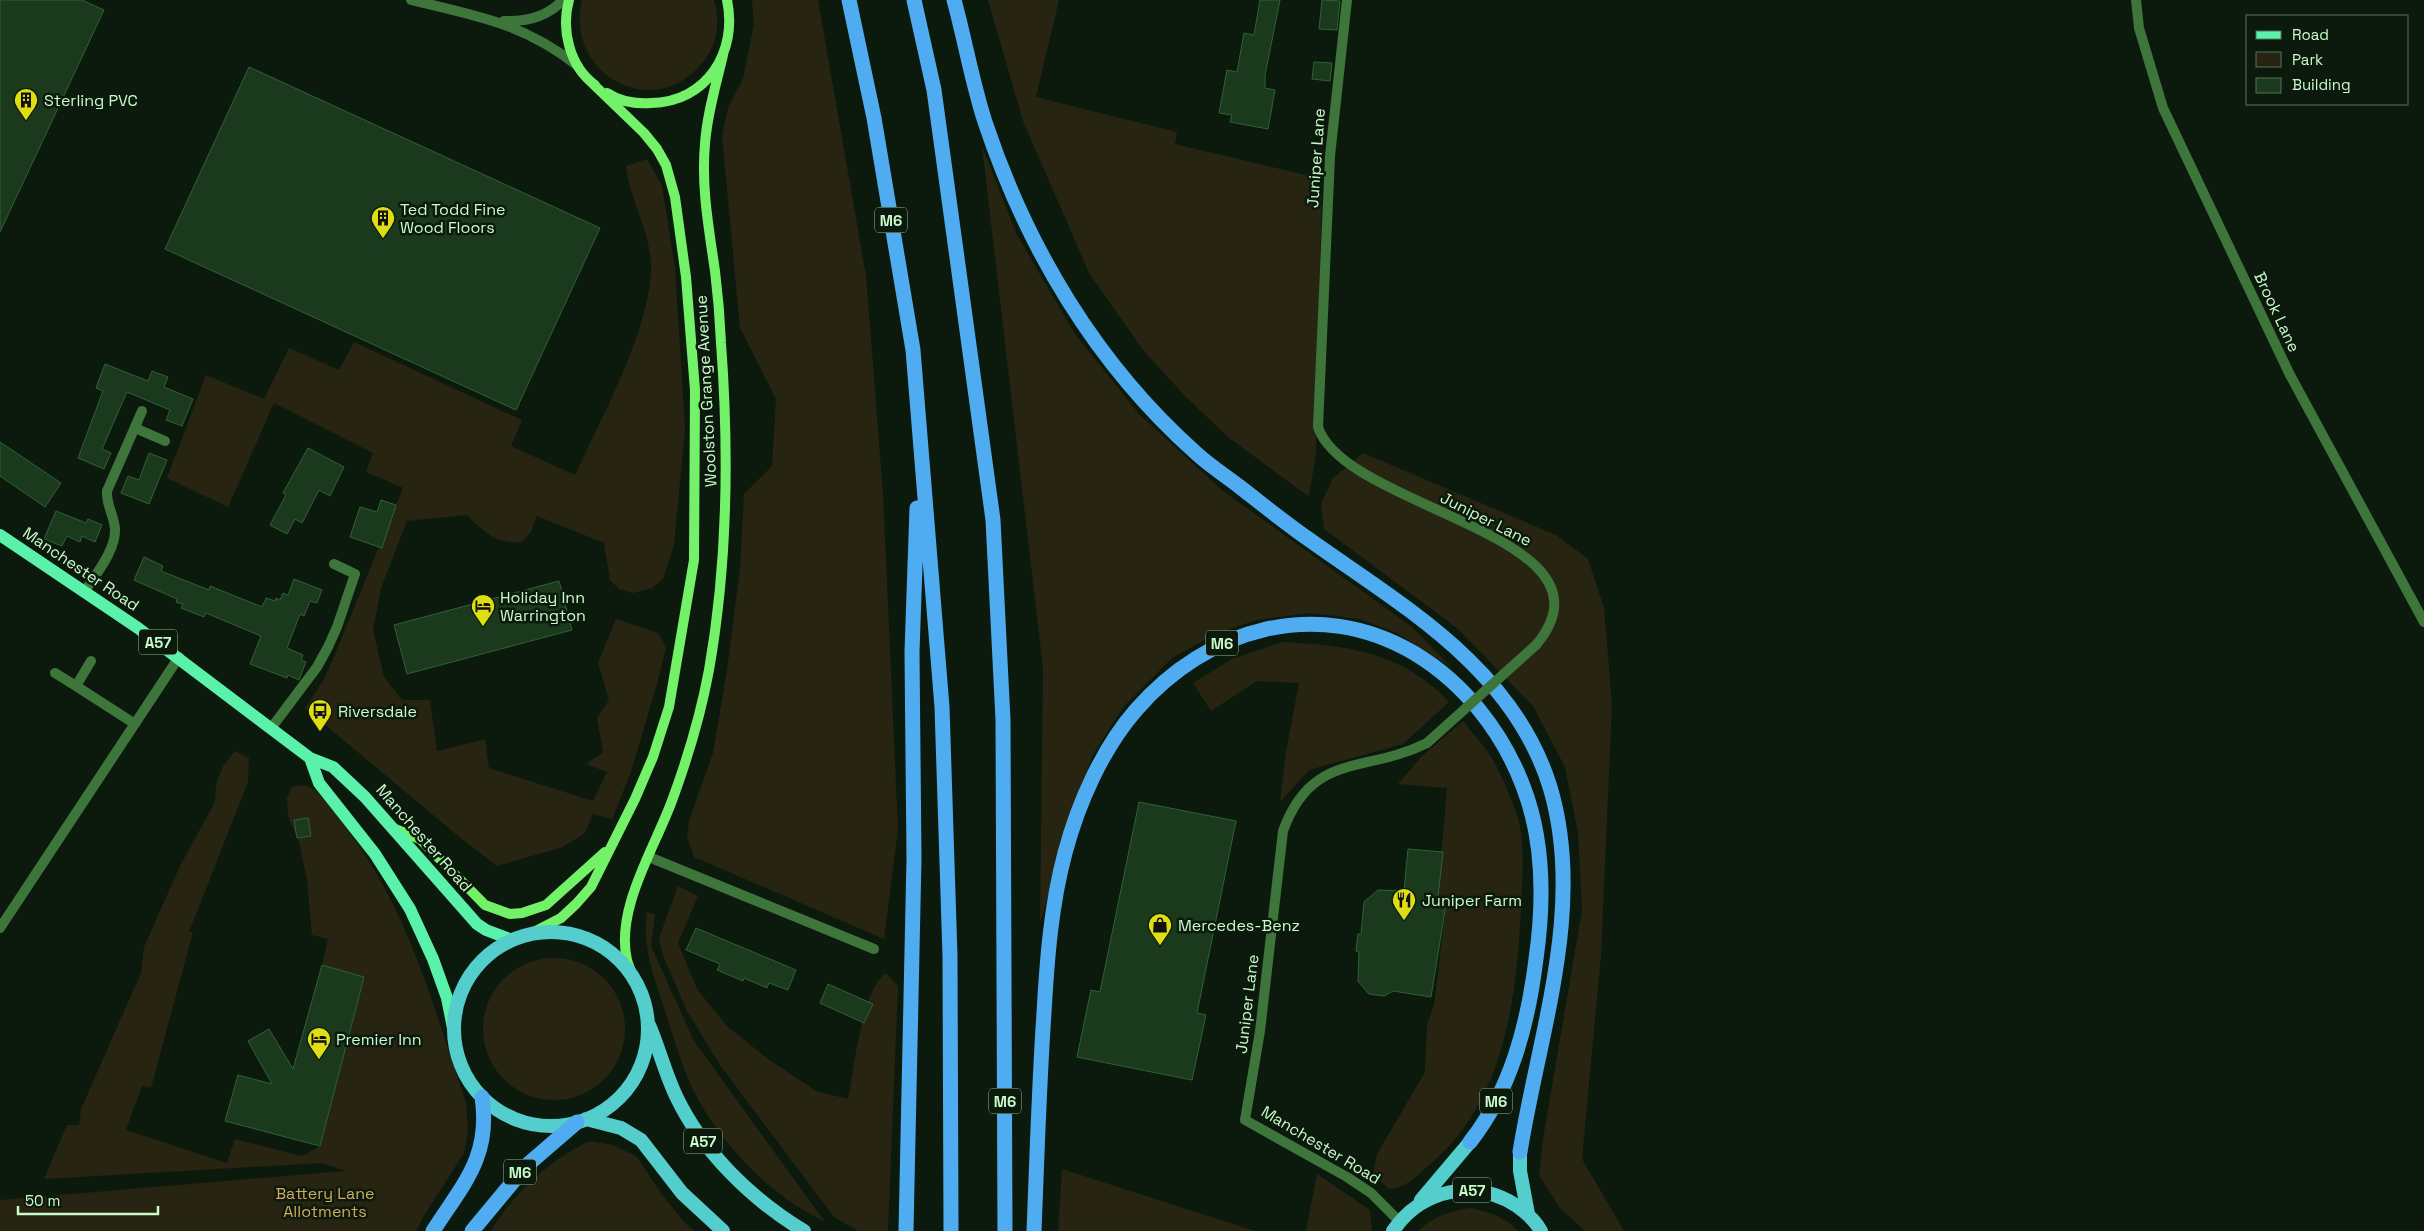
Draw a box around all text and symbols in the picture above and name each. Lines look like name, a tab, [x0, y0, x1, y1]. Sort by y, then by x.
legend	[2246, 15, 2409, 105]
text: Road	[2292, 25, 2329, 44]
text: Park	[2292, 50, 2323, 69]
text: Building	[2292, 75, 2351, 94]
building icon: Sterling PVC	[13, 87, 39, 121]
place label: Sterling PVC	[44, 90, 138, 111]
street label: Juniper Lane	[1302, 108, 1330, 208]
place label: Ted Todd Fine Wood Floors	[400, 199, 506, 238]
building icon: Ted Todd Fine Wood Floors	[370, 205, 396, 239]
road number: M6	[875, 208, 907, 232]
street label: Brook Lane	[2249, 269, 2305, 355]
street label: Woolston Grange Avenue	[690, 295, 722, 487]
street label: Juniper Lane	[1437, 487, 1535, 551]
street label: Manchester Road	[19, 522, 143, 616]
place label: Holiday Inn Warrington	[500, 587, 586, 626]
hotel icon: Holiday Inn Warrington	[470, 593, 496, 627]
road number: A57	[139, 630, 177, 654]
road number: M6	[1206, 630, 1238, 656]
bus stop icon: Riversdale	[307, 698, 333, 732]
place label: Riversdale	[338, 701, 417, 722]
street label: Manchester Road	[371, 780, 477, 896]
restaurant icon: Juniper Farm	[1391, 887, 1417, 921]
place label: Juniper Farm	[1422, 890, 1522, 911]
shop icon: Mercedes-Benz	[1147, 912, 1173, 946]
place label: Mercedes-Benz	[1178, 915, 1300, 936]
street label: Juniper Lane	[1230, 953, 1264, 1055]
hotel icon: Premier Inn	[306, 1026, 332, 1060]
place label: Premier Inn	[336, 1029, 422, 1050]
road number: M6	[989, 1088, 1021, 1114]
road number: M6	[1480, 1088, 1512, 1114]
street label: Manchester Road	[1257, 1101, 1385, 1189]
road number: A57	[684, 1128, 722, 1154]
road number: M6	[504, 1160, 536, 1184]
road number: A57	[1453, 1178, 1491, 1202]
park label: Battery Lane Allotments	[276, 1183, 374, 1222]
scale bar	[18, 1184, 158, 1216]
text: 50 m	[25, 1191, 60, 1210]

